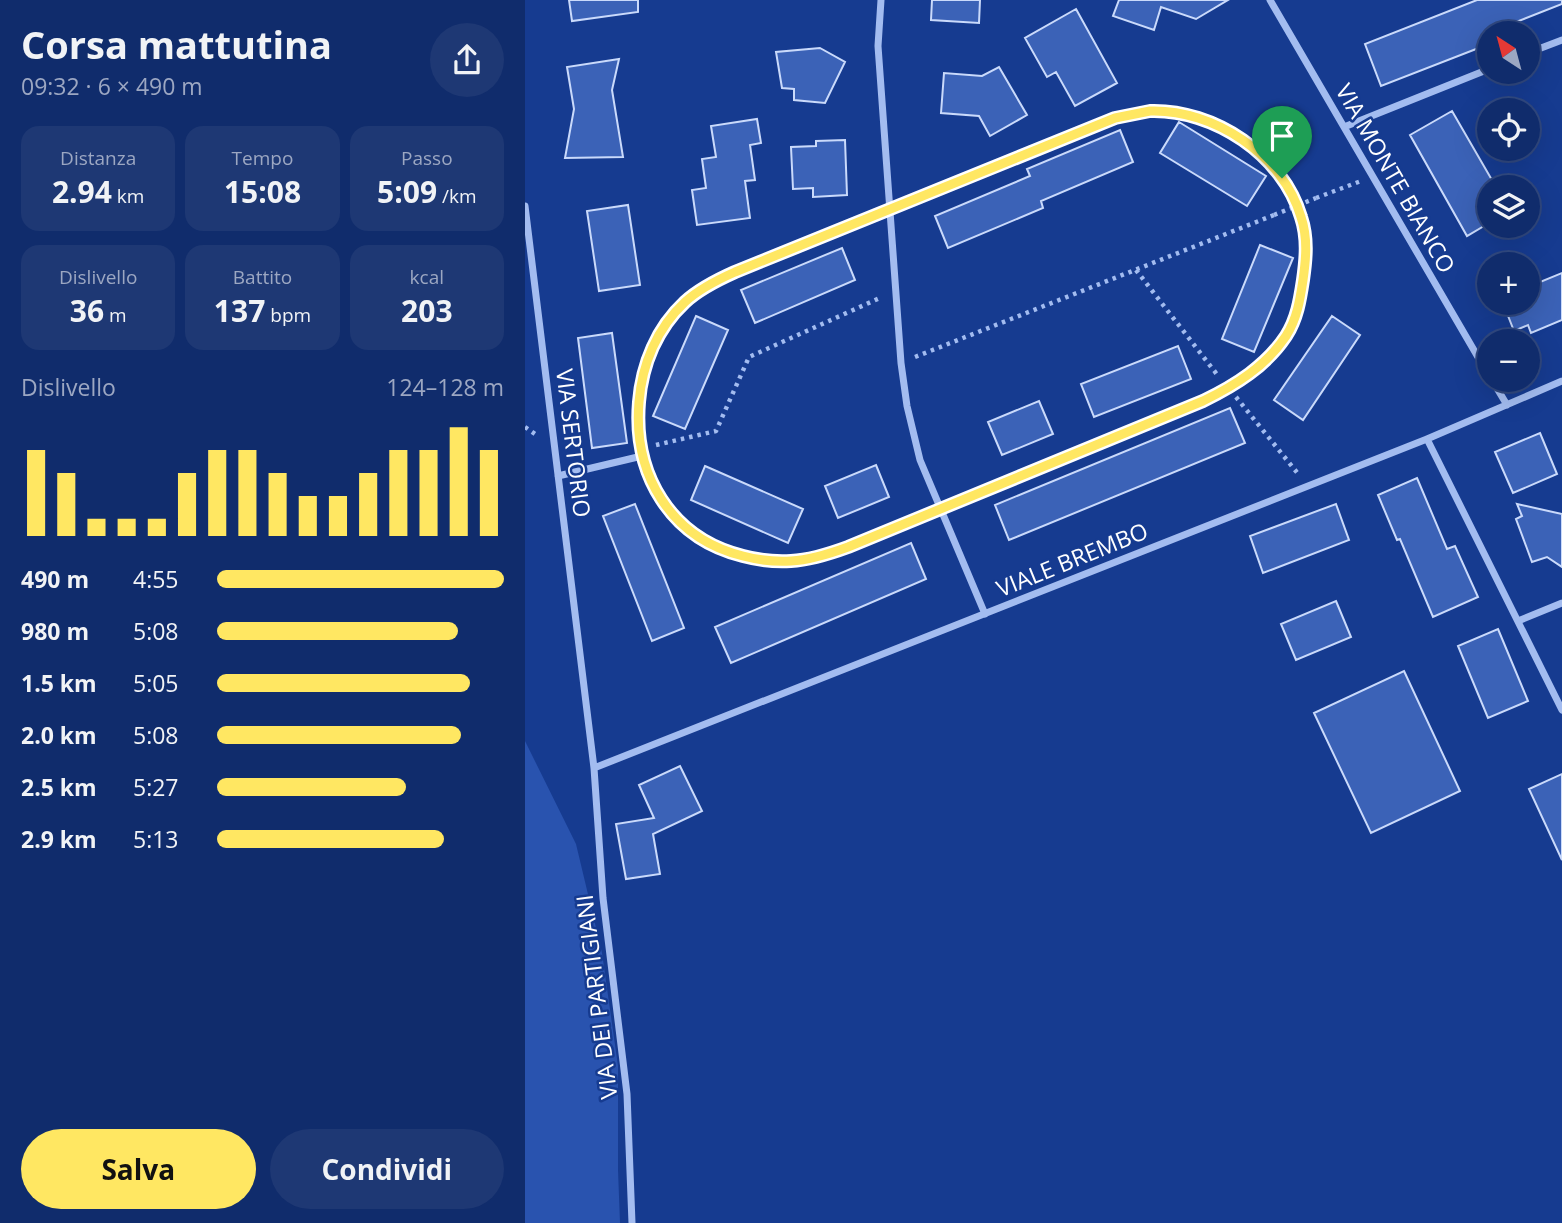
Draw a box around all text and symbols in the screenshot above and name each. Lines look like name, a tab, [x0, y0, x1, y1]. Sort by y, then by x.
text: Corsa mattutina	[21, 18, 332, 70]
north arrow	[1477, 21, 1540, 84]
map controls	[1477, 21, 1540, 392]
button: share	[430, 23, 504, 97]
text: 09:32 · 6 × 490 m	[21, 70, 203, 102]
street label: VIA MONTE BIANCO	[1329, 78, 1463, 278]
button: locate	[1477, 98, 1540, 161]
pin	[1252, 106, 1312, 178]
icon: arrive	[1263, 117, 1301, 155]
text: Distanza	[60, 145, 136, 171]
text: Tempo	[232, 145, 293, 171]
text: Passo	[401, 145, 453, 171]
text: 2.94	[52, 171, 112, 212]
text: 15:08	[224, 171, 301, 212]
text: 5:09	[377, 171, 437, 212]
button: layers	[1477, 175, 1540, 238]
text: km	[112, 183, 144, 209]
text: /km	[437, 183, 477, 209]
button: +	[1477, 252, 1540, 315]
text: Dislivello	[59, 264, 137, 290]
text: Battito	[233, 264, 292, 290]
text: kcal	[410, 264, 444, 290]
text: 36	[70, 290, 104, 331]
text: 137	[214, 290, 265, 331]
text: 203	[401, 290, 453, 331]
text: m	[104, 302, 127, 328]
text: bpm	[265, 302, 311, 328]
button: −	[1477, 329, 1540, 392]
street label: VIA SERTORIO	[549, 367, 599, 519]
text: Dislivello	[21, 371, 116, 403]
text: 124–128 m	[386, 371, 504, 403]
street label: VIALE BREMBO	[991, 514, 1153, 604]
text: 490 m	[21, 563, 89, 595]
text: 4:55	[133, 563, 179, 595]
text: 980 m	[21, 615, 89, 647]
text: 5:08	[133, 615, 179, 647]
text: 1.5 km	[21, 667, 97, 699]
text: 5:05	[133, 667, 179, 699]
text: 2.0 km	[21, 719, 97, 751]
text: 5:08	[133, 719, 179, 751]
text: 2.5 km	[21, 771, 97, 803]
text: 5:27	[133, 771, 179, 803]
text: 2.9 km	[21, 823, 97, 855]
text: 5:13	[133, 823, 179, 855]
street label: VIA DEI PARTIGIANI	[568, 893, 624, 1101]
button: Salva	[21, 1129, 256, 1209]
button: Condividi	[270, 1129, 504, 1209]

